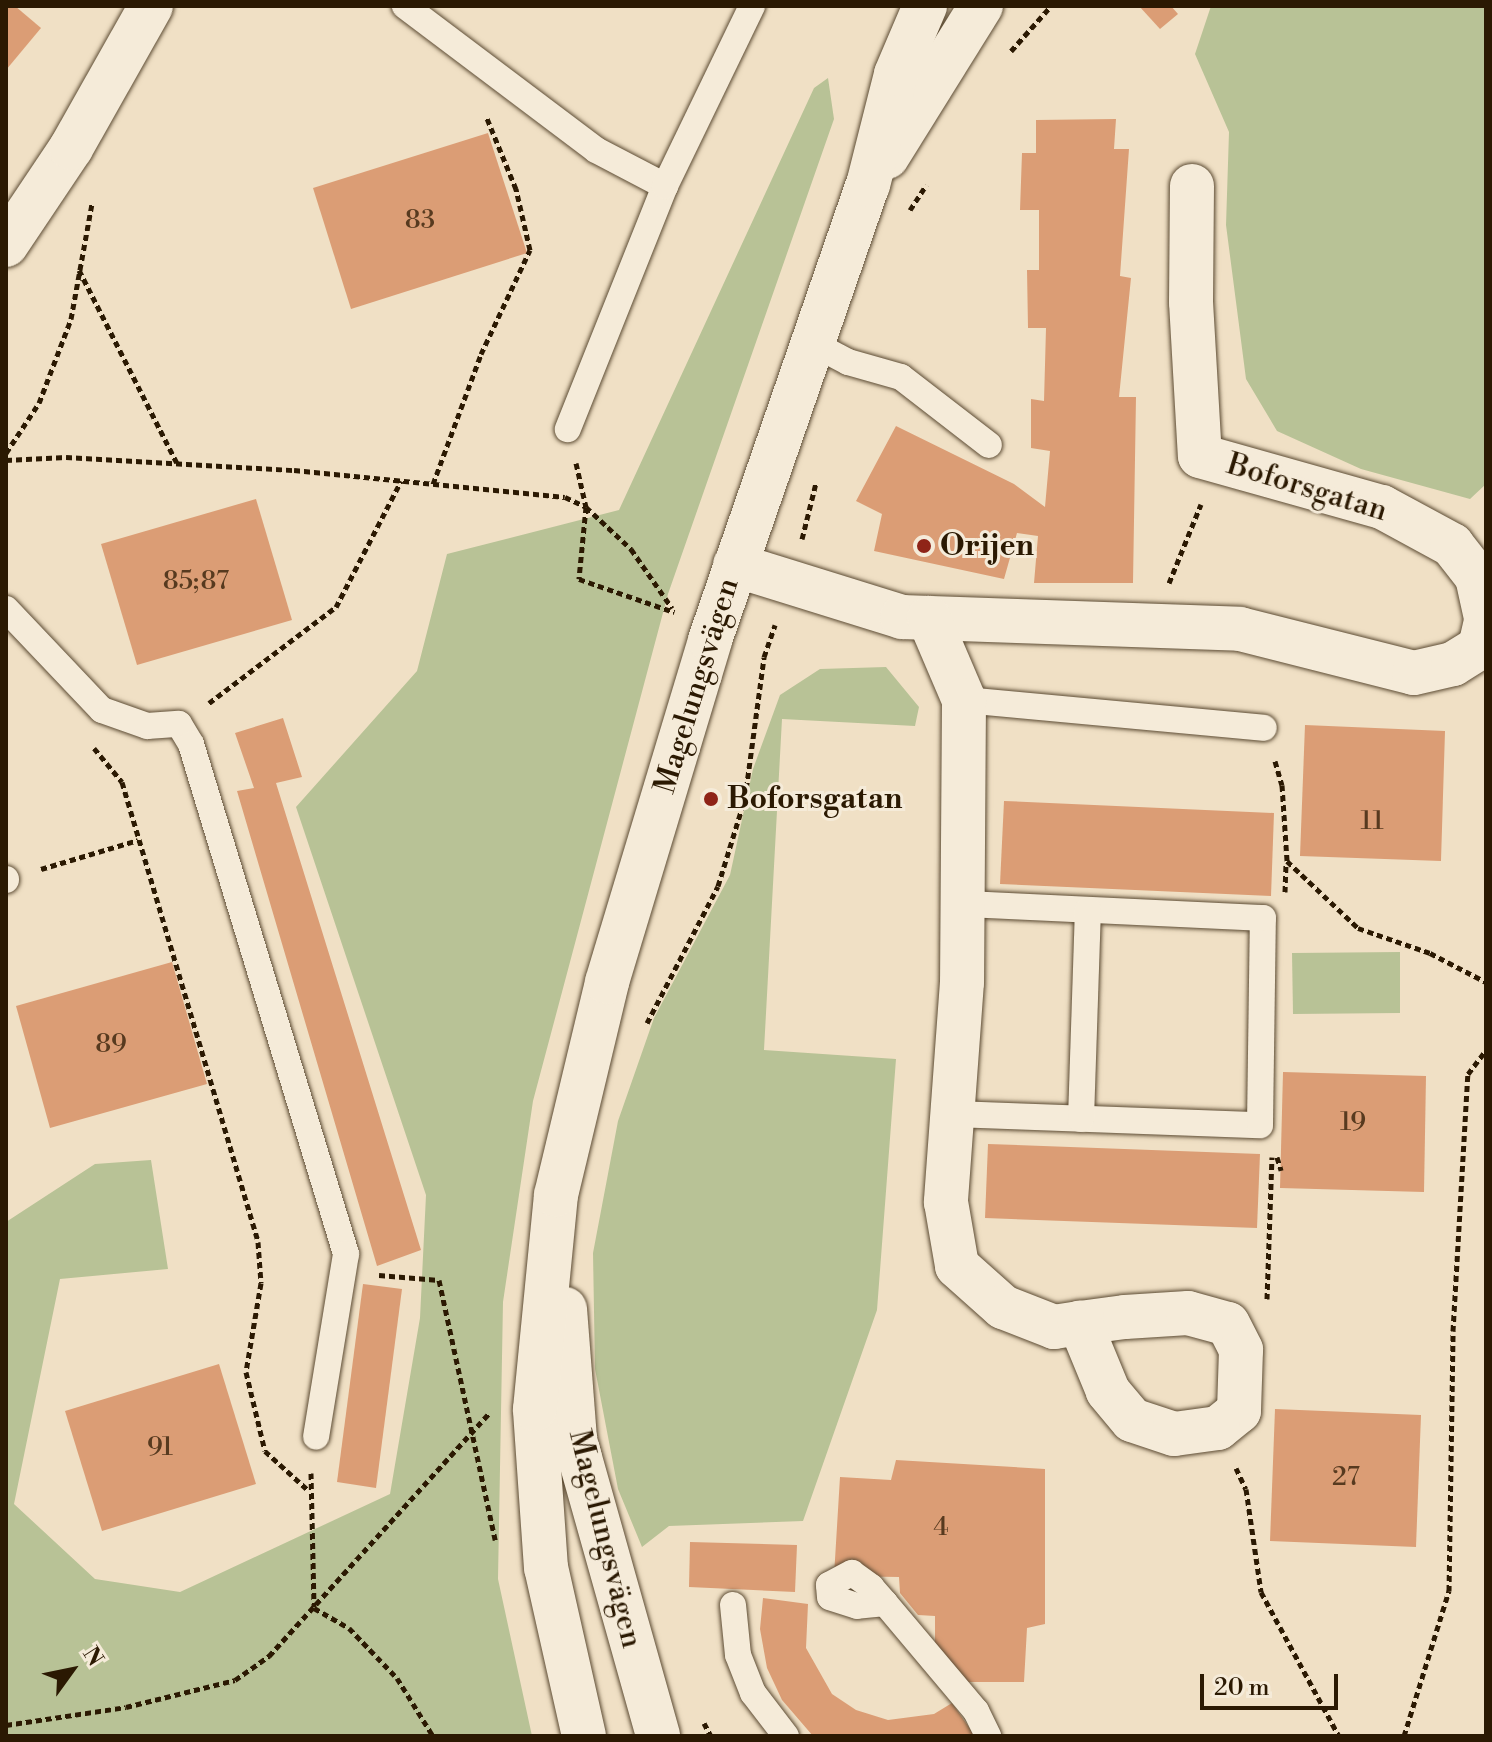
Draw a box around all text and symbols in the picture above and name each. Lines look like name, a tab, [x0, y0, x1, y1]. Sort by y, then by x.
house number: 83	[405, 205, 435, 237]
street label: Boforsgatan	[1223, 447, 1391, 529]
place label: Orijen	[940, 528, 1034, 564]
marker: Orijen	[915, 537, 933, 555]
house number: 85;87	[163, 566, 229, 598]
street label: Magelungsvägen	[647, 574, 747, 798]
place label: Boforsgatan	[727, 781, 902, 817]
marker: Boforsgatan	[702, 790, 720, 808]
house number: 11	[1360, 806, 1384, 838]
house number: 89	[95, 1029, 127, 1061]
house number: 19	[1340, 1107, 1366, 1139]
street label: Magelungsvägen	[561, 1426, 649, 1652]
house number: 91	[147, 1432, 173, 1464]
house number: 27	[1332, 1462, 1360, 1494]
house number: 4	[933, 1512, 949, 1544]
north arrow	[32, 1630, 112, 1710]
text: N	[76, 1642, 109, 1671]
scale bar	[1204, 1658, 1342, 1708]
text: 20 m	[1214, 1673, 1270, 1703]

